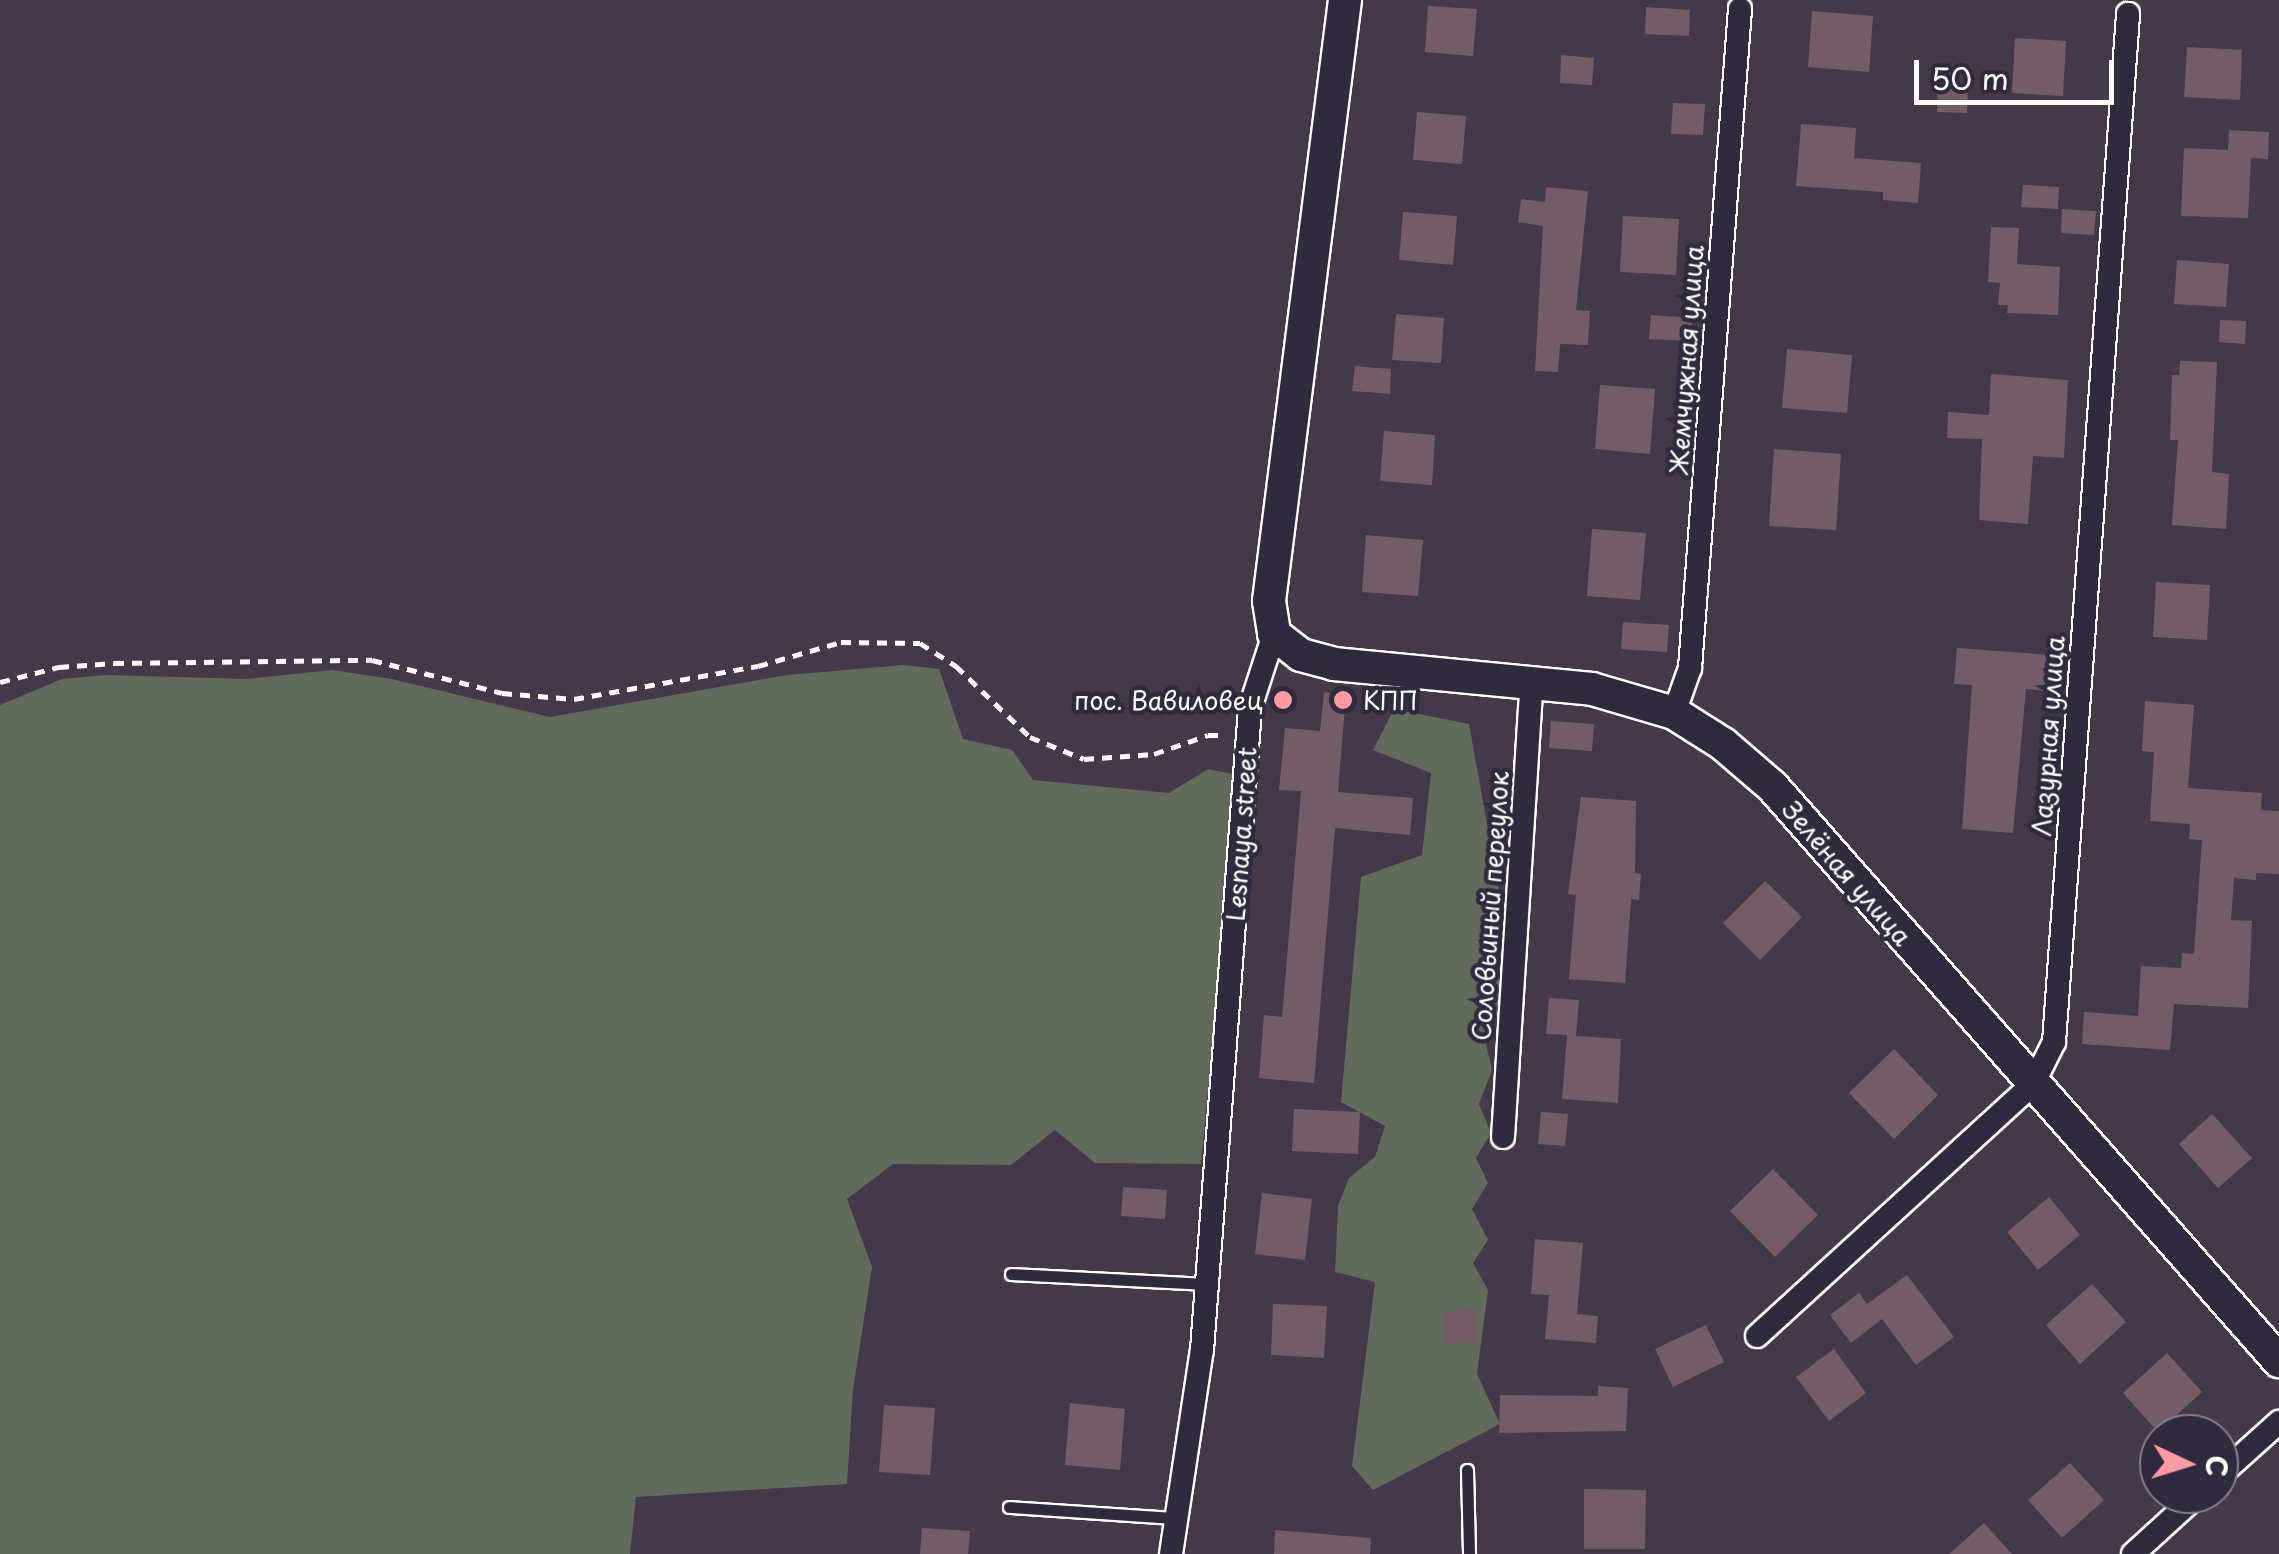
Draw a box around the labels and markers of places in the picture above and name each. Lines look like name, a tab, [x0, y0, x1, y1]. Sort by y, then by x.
place label: пос. Вавиловец	[1074, 685, 1263, 715]
place label: КПП	[1363, 685, 1418, 715]
marker: пос. Вавиловец	[1272, 689, 1294, 711]
marker: КПП	[1332, 689, 1354, 711]

